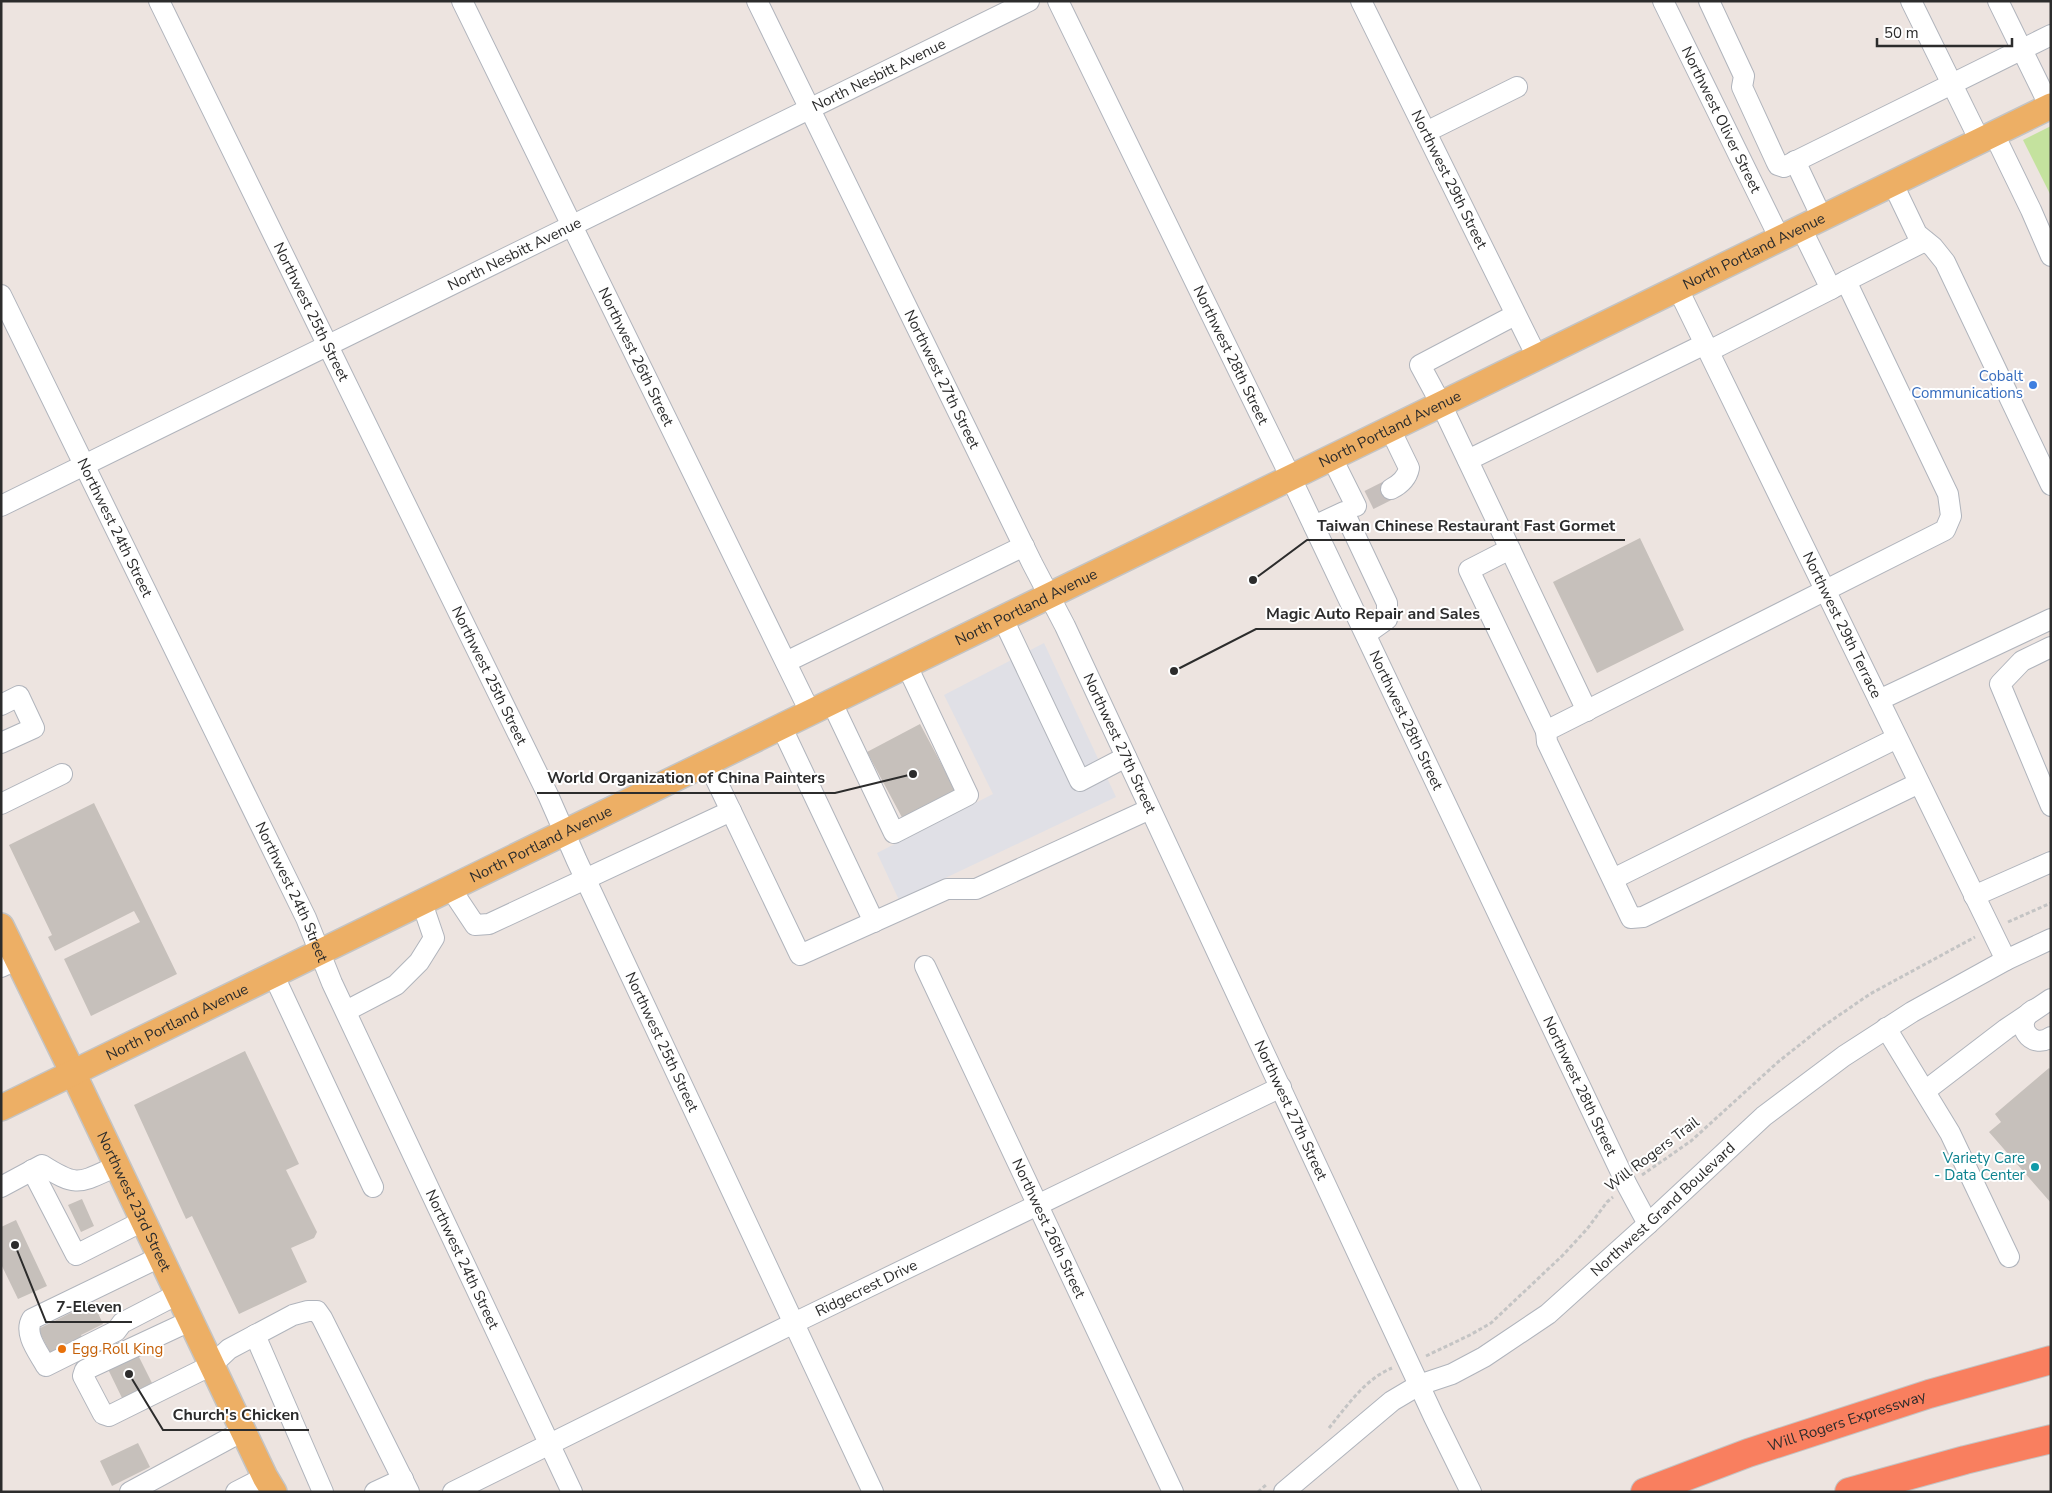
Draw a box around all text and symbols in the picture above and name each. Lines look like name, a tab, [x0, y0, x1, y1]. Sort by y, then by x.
scale bar	[1877, 15, 2012, 47]
text: 50 m	[1884, 23, 1919, 43]
street label: North Nesbitt Avenue	[809, 33, 949, 116]
street label: Northwest Oliver Street	[1677, 43, 1766, 197]
street label: Northwest 29th Street	[1406, 107, 1492, 253]
street label: North Portland Avenue	[1679, 208, 1828, 295]
street label: North Nesbitt Avenue	[444, 212, 585, 295]
street label: Northwest 25th Street	[269, 239, 354, 385]
street label: Northwest 28th Street	[1189, 282, 1274, 429]
street label: Northwest 26th Street	[594, 284, 679, 430]
street label: Northwest 27th Street	[900, 306, 985, 453]
place label: Cobalt Communications	[1911, 366, 2024, 403]
marker: Cobalt Communications	[2027, 379, 2039, 391]
street label: North Portland Avenue	[1315, 386, 1464, 472]
street label: Northwest 24th Street	[72, 455, 158, 601]
callout: Taiwan Chinese Restaurant Fast Gormet	[1307, 509, 1625, 540]
text: Taiwan Chinese Restaurant Fast Gormet	[1317, 515, 1616, 537]
street label: Northwest 29th Terrace	[1798, 548, 1887, 702]
street label: North Portland Avenue	[952, 564, 1101, 650]
callout: Magic Auto Repair and Sales	[1256, 598, 1490, 629]
street label: Northwest 25th Street	[447, 603, 532, 749]
text: Magic Auto Repair and Sales	[1266, 603, 1480, 625]
street label: Northwest 28th Street	[1364, 647, 1448, 794]
street label: Northwest 27th Street	[1078, 670, 1161, 817]
callout: World Organization of China Painters	[537, 762, 835, 793]
text: World Organization of China Painters	[547, 767, 825, 789]
street label: North Portland Avenue	[466, 801, 615, 887]
street label: Northwest 24th Street	[250, 819, 333, 966]
street label: Northwest 25th Street	[620, 969, 704, 1116]
street label: North Portland Avenue	[103, 979, 252, 1065]
street label: Northwest 28th Street	[1538, 1013, 1622, 1160]
street label: Northwest 27th Street	[1250, 1037, 1332, 1184]
street label: Will Rogers Trail	[1601, 1112, 1704, 1196]
street label: Northwest 23rd Street	[92, 1128, 176, 1275]
street label: Northwest Grand Boulevard	[1586, 1138, 1739, 1281]
place label: Variety Care - Data Center	[1934, 1148, 2026, 1185]
street label: Northwest 26th Street	[1007, 1155, 1091, 1302]
marker: Variety Care - Data Center	[2029, 1161, 2041, 1173]
street label: Northwest 24th Street	[421, 1186, 504, 1333]
street label: Ridgecrest Drive	[812, 1255, 921, 1321]
callout: 7-Eleven	[46, 1291, 132, 1322]
text: 7-Eleven	[56, 1296, 122, 1318]
place label: Egg Roll King	[72, 1339, 163, 1359]
marker: Egg Roll King	[56, 1343, 68, 1355]
street label: Will Rogers Expressway	[1765, 1386, 1929, 1456]
callout: Church's Chicken	[163, 1399, 309, 1430]
text: Church's Chicken	[173, 1404, 299, 1426]

